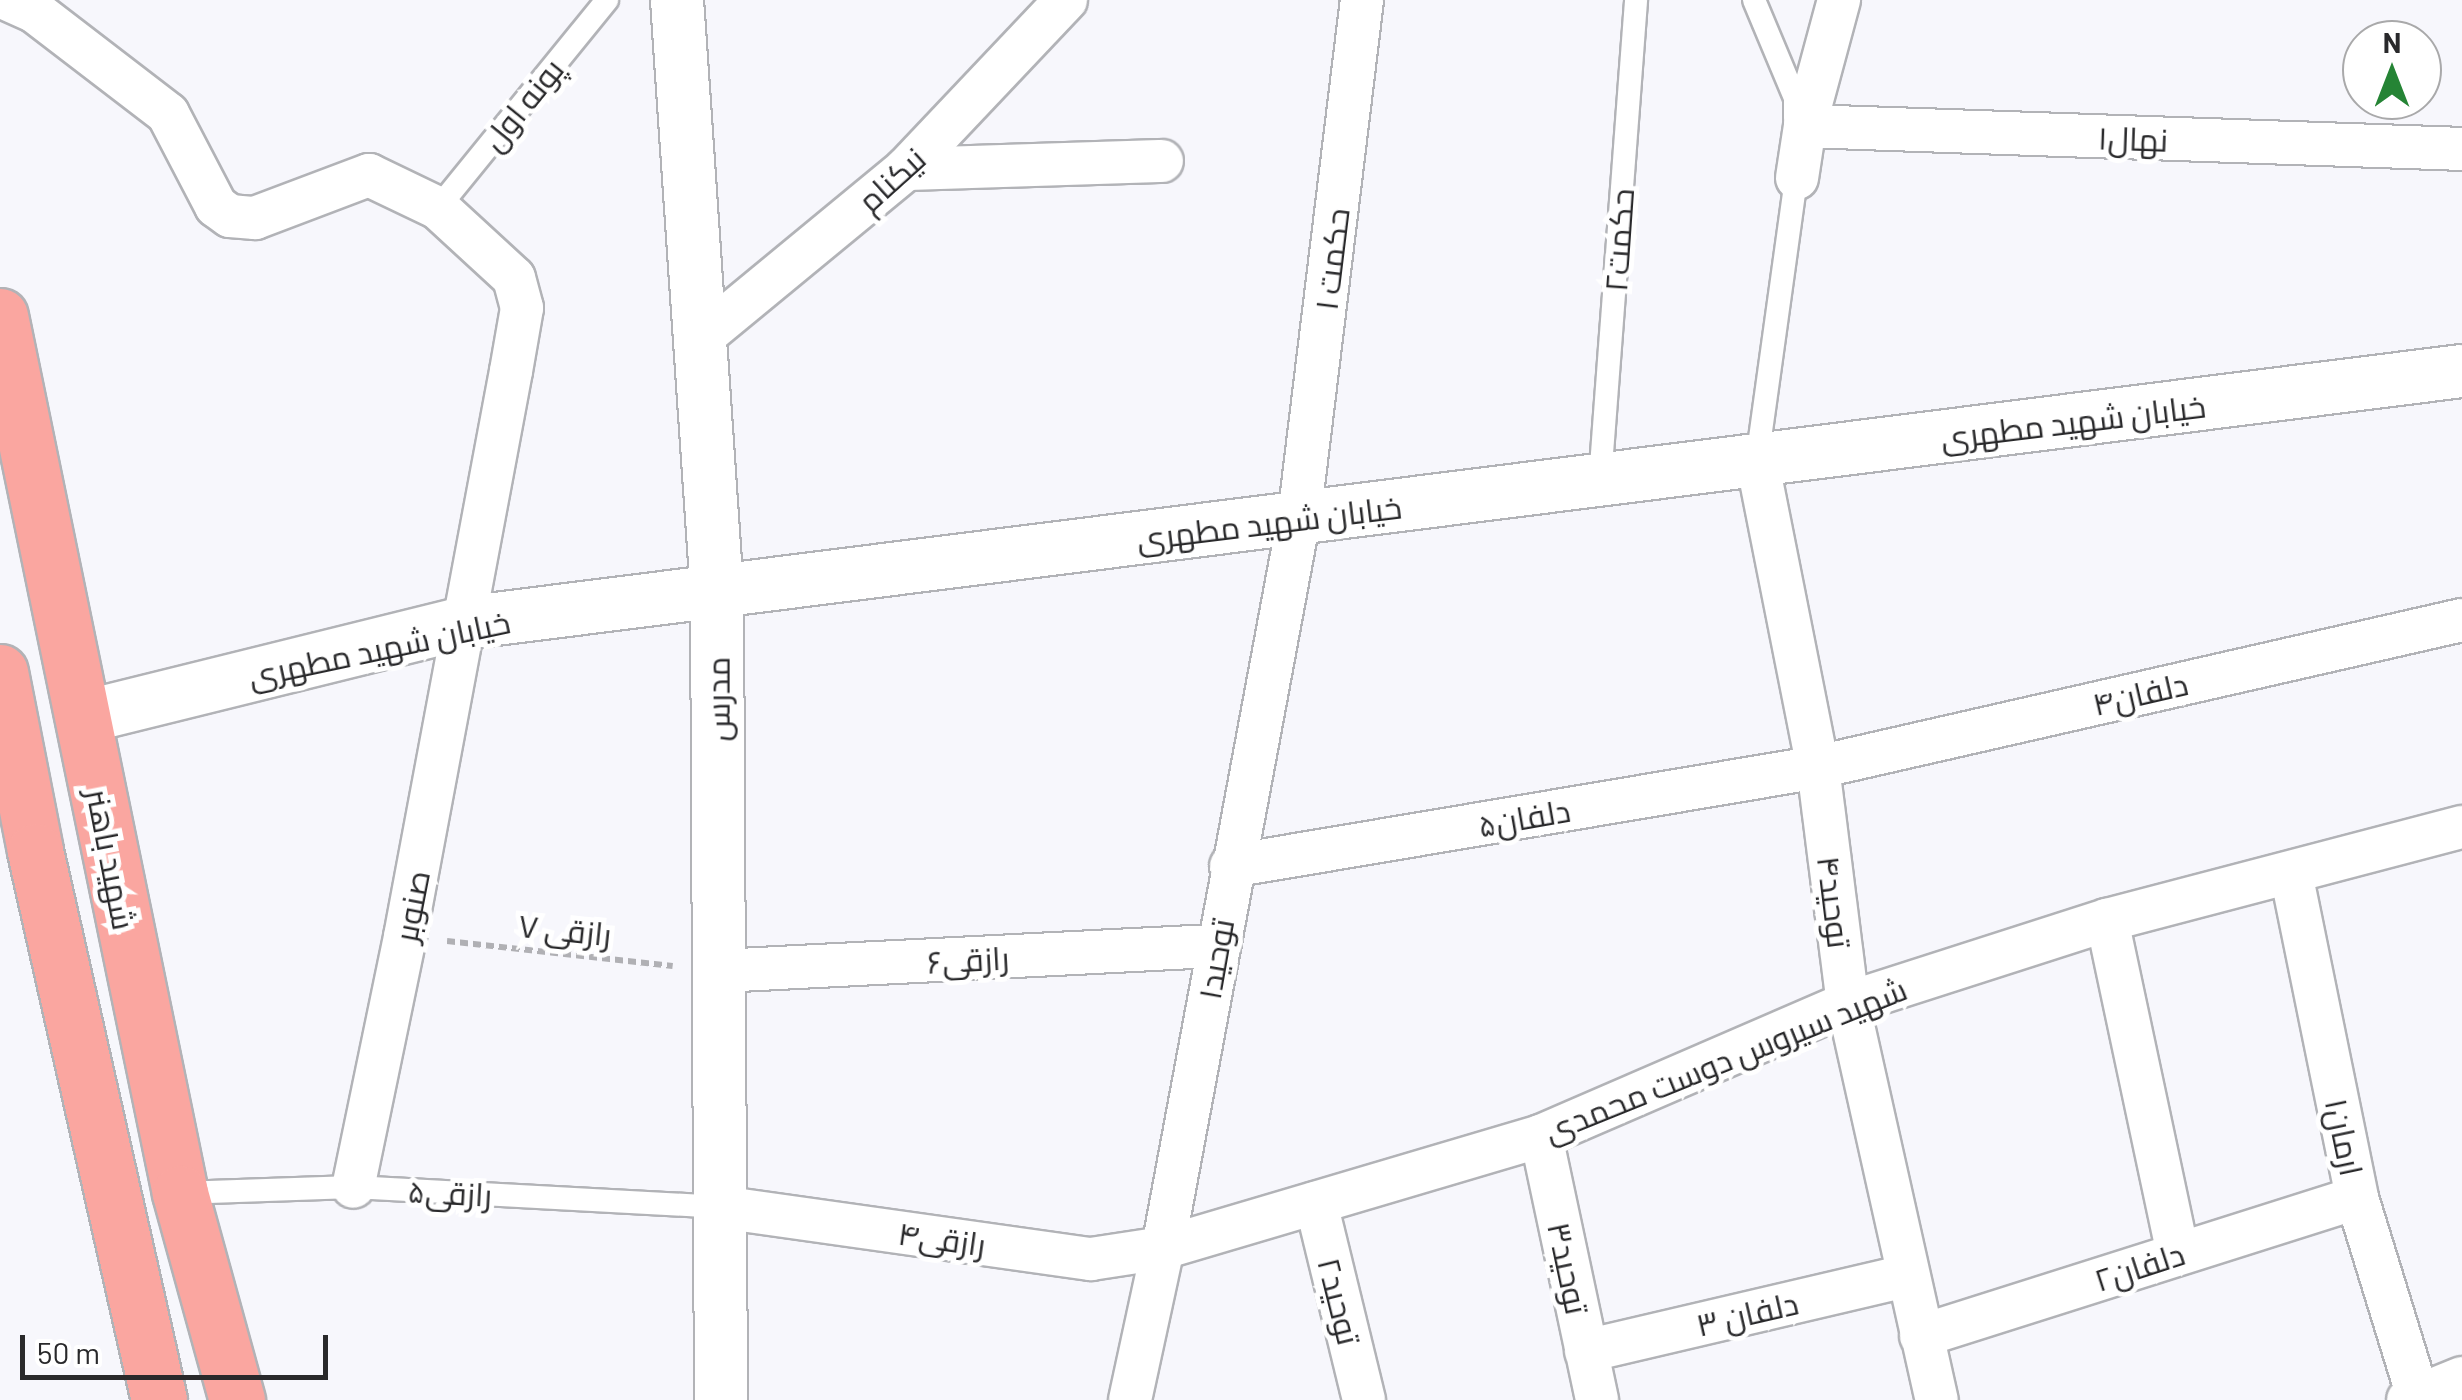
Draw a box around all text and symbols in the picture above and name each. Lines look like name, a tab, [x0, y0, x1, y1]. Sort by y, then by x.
north arrow	[2342, 20, 2442, 120]
text: N	[2383, 25, 2401, 59]
street label: پونه اول	[473, 50, 571, 158]
street label: نهال۱	[2097, 118, 2169, 158]
street label: نیکنام	[849, 139, 933, 219]
street label: حکمت۲	[1595, 187, 1641, 293]
street label: حکمت ۱	[1306, 206, 1356, 312]
street label: خیابان شهید مطهری	[1938, 386, 2208, 456]
street label: خیابان شهید مطهری	[1134, 487, 1404, 557]
street label: خیابان شهید مطهری	[245, 601, 513, 695]
street label: مدرس	[698, 657, 736, 741]
street label: دلفان۴	[2089, 663, 2191, 723]
street label: شهید باهنر	[80, 785, 144, 933]
street label: دلفان۵	[1475, 790, 1573, 844]
street label: توحید۴	[1810, 854, 1860, 950]
street label: صنوبر	[385, 867, 437, 945]
street label: رازقی ۷	[517, 905, 613, 953]
street label: توحید۱	[1189, 916, 1241, 1002]
street label: رازقی۶	[926, 938, 1010, 980]
street label: شهید سیروس دوست محمدی	[1538, 969, 1912, 1149]
street label: ارمان۱	[2318, 1095, 2372, 1179]
street label: رازقی۵	[407, 1171, 493, 1213]
street label: رازقی۴	[896, 1213, 988, 1263]
street label: توحید۳	[1541, 1219, 1597, 1317]
street label: دلفان۲	[2089, 1233, 2189, 1299]
street label: توحید۲	[1311, 1254, 1369, 1348]
street label: دلفان ۳	[1692, 1283, 1802, 1343]
scale bar	[25, 1315, 332, 1377]
text: 50 m	[37, 1334, 100, 1370]

